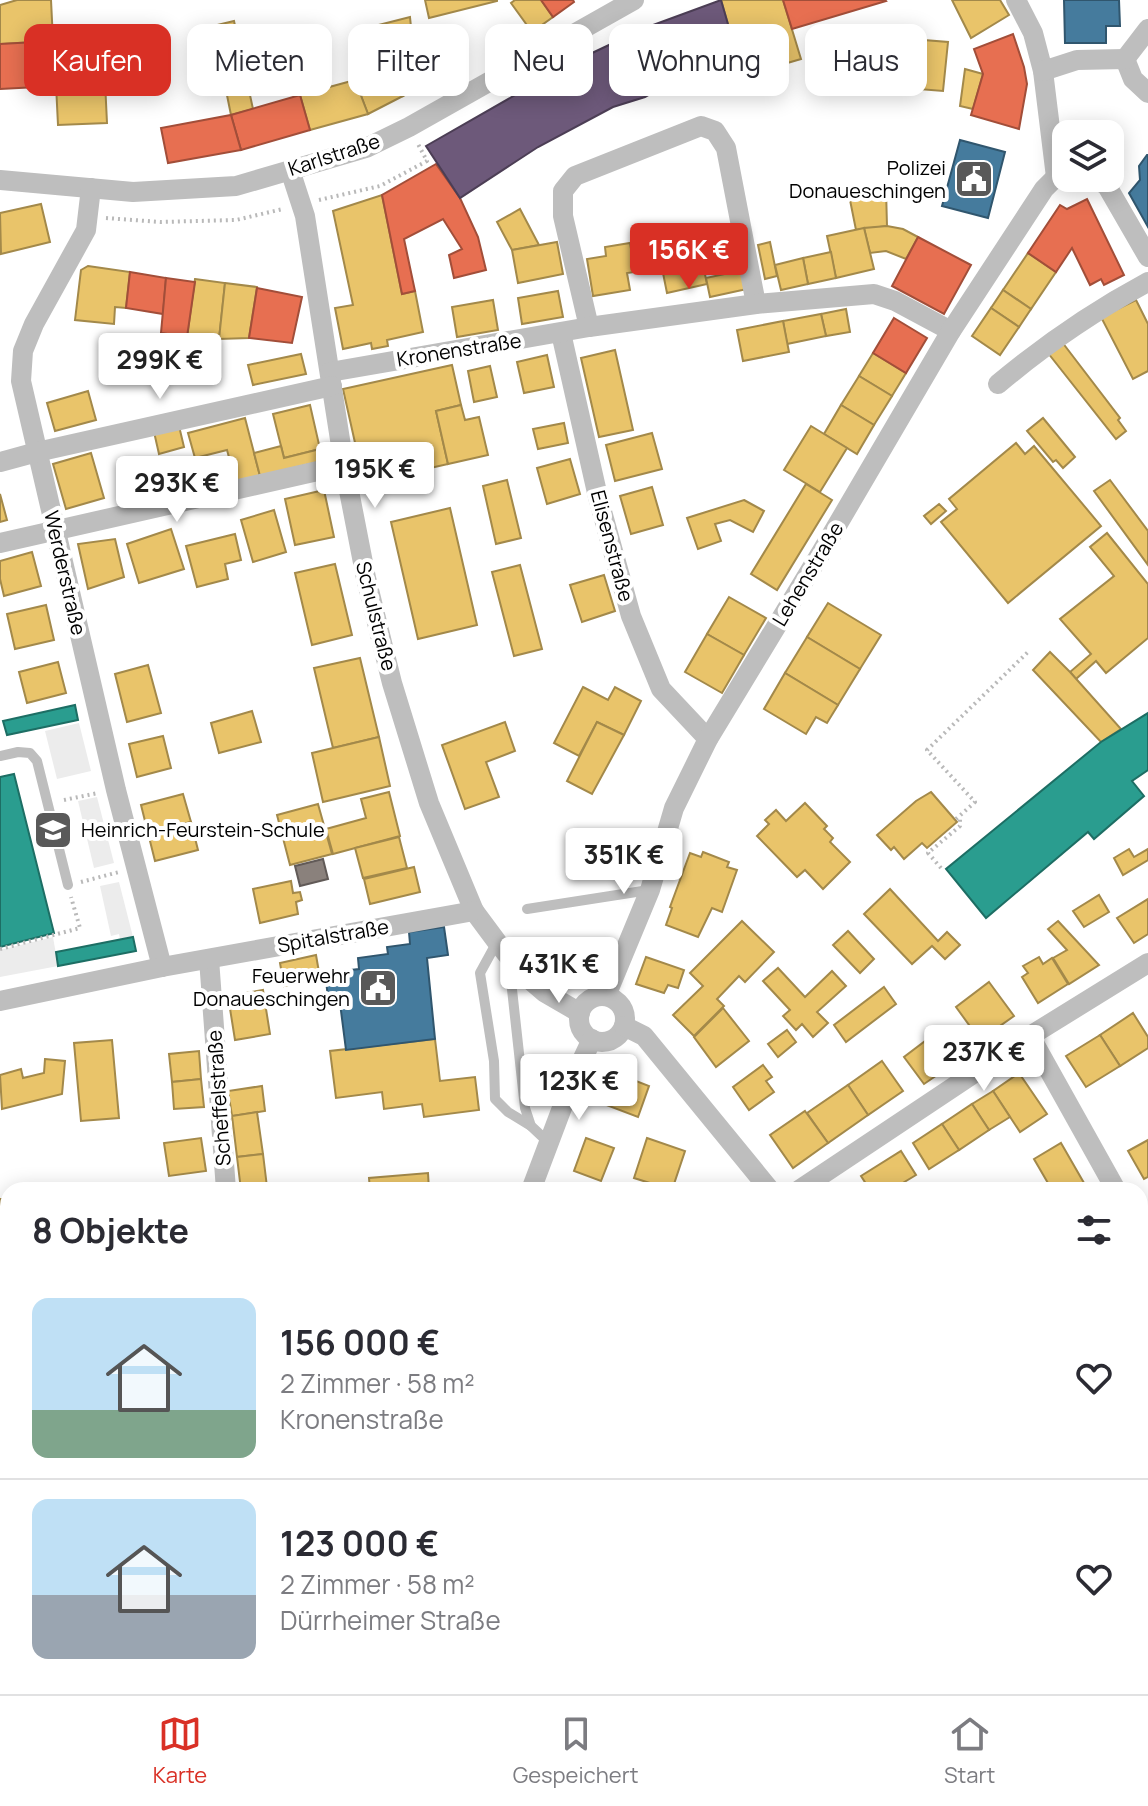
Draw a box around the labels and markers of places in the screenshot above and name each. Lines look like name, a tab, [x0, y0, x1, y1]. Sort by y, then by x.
place label: Polizei Donaueschingen	[789, 154, 946, 204]
public building icon: Polizei Donaueschingen	[953, 158, 995, 200]
pin: 156K €	[624, 223, 754, 291]
pin: 299K €	[95, 333, 225, 401]
pin: 195K €	[310, 442, 440, 510]
pin: 293K €	[112, 456, 242, 524]
school or university icon: Heinrich-Feurstein-Schule	[32, 809, 74, 851]
place label: Heinrich-Feurstein-Schule	[81, 816, 325, 843]
pin: 351K €	[559, 828, 689, 896]
pin: 431K €	[494, 937, 624, 1005]
place label: Feuerwehr Donaueschingen	[193, 962, 350, 1012]
public building icon: Feuerwehr Donaueschingen	[357, 967, 399, 1009]
pin: 237K €	[919, 1025, 1049, 1093]
pin: 123K €	[514, 1054, 644, 1122]

